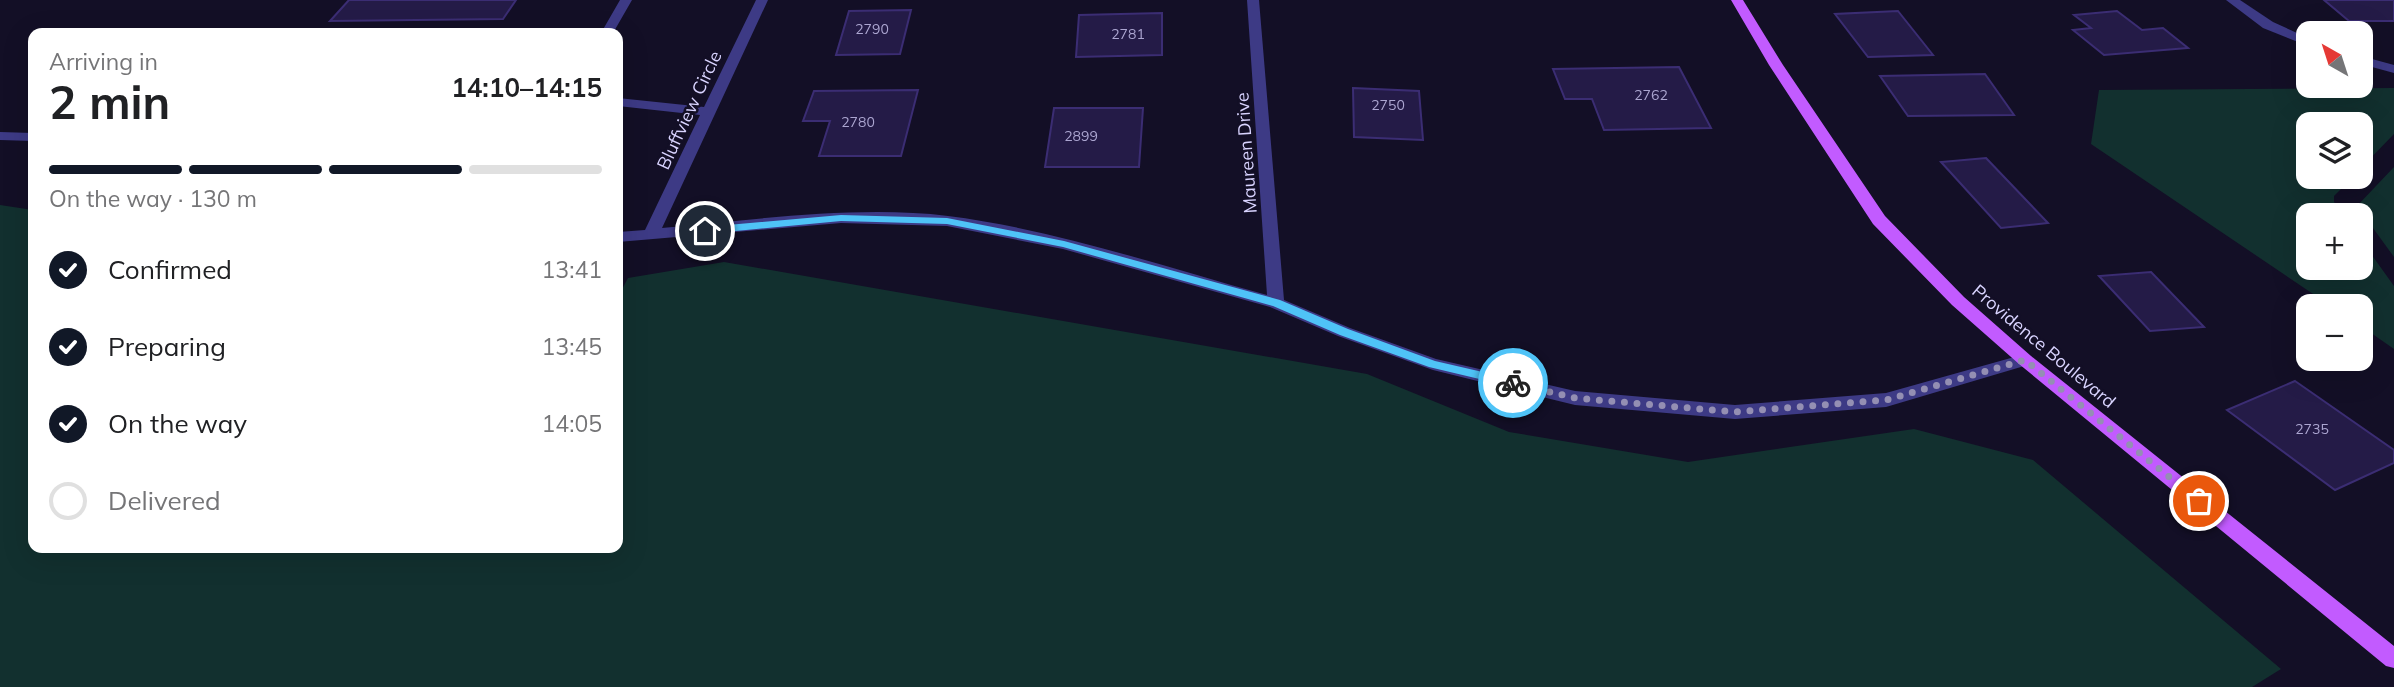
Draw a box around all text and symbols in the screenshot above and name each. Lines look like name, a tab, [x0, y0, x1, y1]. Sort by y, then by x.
house number: 2790	[855, 20, 889, 38]
north arrow	[2296, 21, 2373, 98]
map controls	[2296, 21, 2373, 371]
house number: 2781	[1111, 25, 1145, 43]
text: Arriving in	[49, 47, 158, 76]
street label: Bluffview Circle	[651, 47, 727, 173]
text: 14:10–14:15	[451, 71, 602, 104]
text: 2 min	[49, 73, 170, 131]
house number: 2762	[1634, 86, 1668, 104]
street label: Maureen Drive	[1230, 92, 1262, 214]
house number: 2750	[1371, 96, 1405, 114]
button: layers	[2296, 112, 2373, 189]
house number: 2780	[841, 113, 875, 131]
house number: 2899	[1064, 127, 1098, 145]
text: On the way · 130 m	[49, 184, 257, 213]
pin	[675, 201, 735, 261]
button: +	[2296, 203, 2373, 280]
icon: home	[686, 212, 724, 250]
icon: check	[49, 251, 87, 289]
text: Confirmed	[108, 253, 232, 286]
text: 13:41	[542, 255, 602, 284]
street label: Providence Boulevard	[1967, 279, 2121, 413]
button: −	[2296, 294, 2373, 371]
icon: check	[49, 328, 87, 366]
text: Preparing	[108, 330, 226, 363]
text: 13:45	[542, 332, 602, 361]
courier	[1478, 348, 1548, 418]
icon: bike	[1494, 364, 1532, 402]
icon: check	[49, 405, 87, 443]
text: On the way	[108, 407, 247, 440]
text: 14:05	[542, 409, 602, 438]
house number: 2735	[2295, 420, 2329, 438]
pin	[2169, 471, 2229, 531]
icon: bag	[2180, 482, 2218, 520]
text: Delivered	[108, 484, 221, 517]

